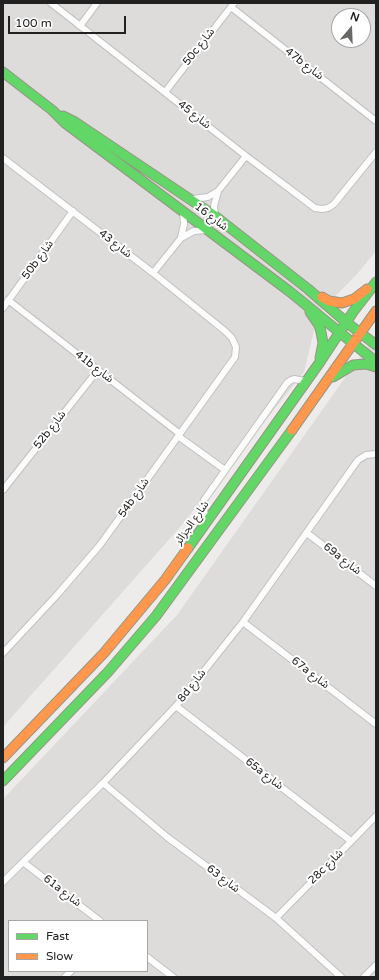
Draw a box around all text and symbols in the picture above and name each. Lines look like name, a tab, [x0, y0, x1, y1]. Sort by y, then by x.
scale bar	[10, 8, 128, 34]
north arrow	[331, 8, 371, 48]
text: N	[348, 10, 361, 25]
text: 100 m	[15, 16, 52, 30]
street label: 50c شارع	[180, 26, 218, 68]
street label: 47b شارع	[282, 45, 326, 83]
street label: شارع 45	[175, 98, 213, 132]
street label: شارع 16	[192, 200, 230, 234]
street label: شارع 43	[96, 227, 134, 261]
street label: 50b شارع	[19, 238, 57, 282]
street label: 41b شارع	[72, 348, 116, 386]
street label: 52b شارع	[31, 408, 69, 452]
street label: 54b شارع	[116, 476, 152, 520]
street label: شارع الجزائر	[172, 498, 212, 548]
street label: 69a شارع	[320, 540, 364, 578]
street label: 67a شارع	[288, 654, 332, 692]
street label: 8d شارع	[175, 667, 209, 705]
street label: 65a شارع	[242, 755, 286, 793]
street label: 28c شارع	[306, 847, 346, 887]
street label: شارع 63	[204, 862, 242, 896]
street label: 61a شارع	[40, 872, 84, 910]
legend	[8, 920, 148, 972]
text: Fast	[46, 929, 69, 943]
text: Slow	[46, 949, 73, 963]

